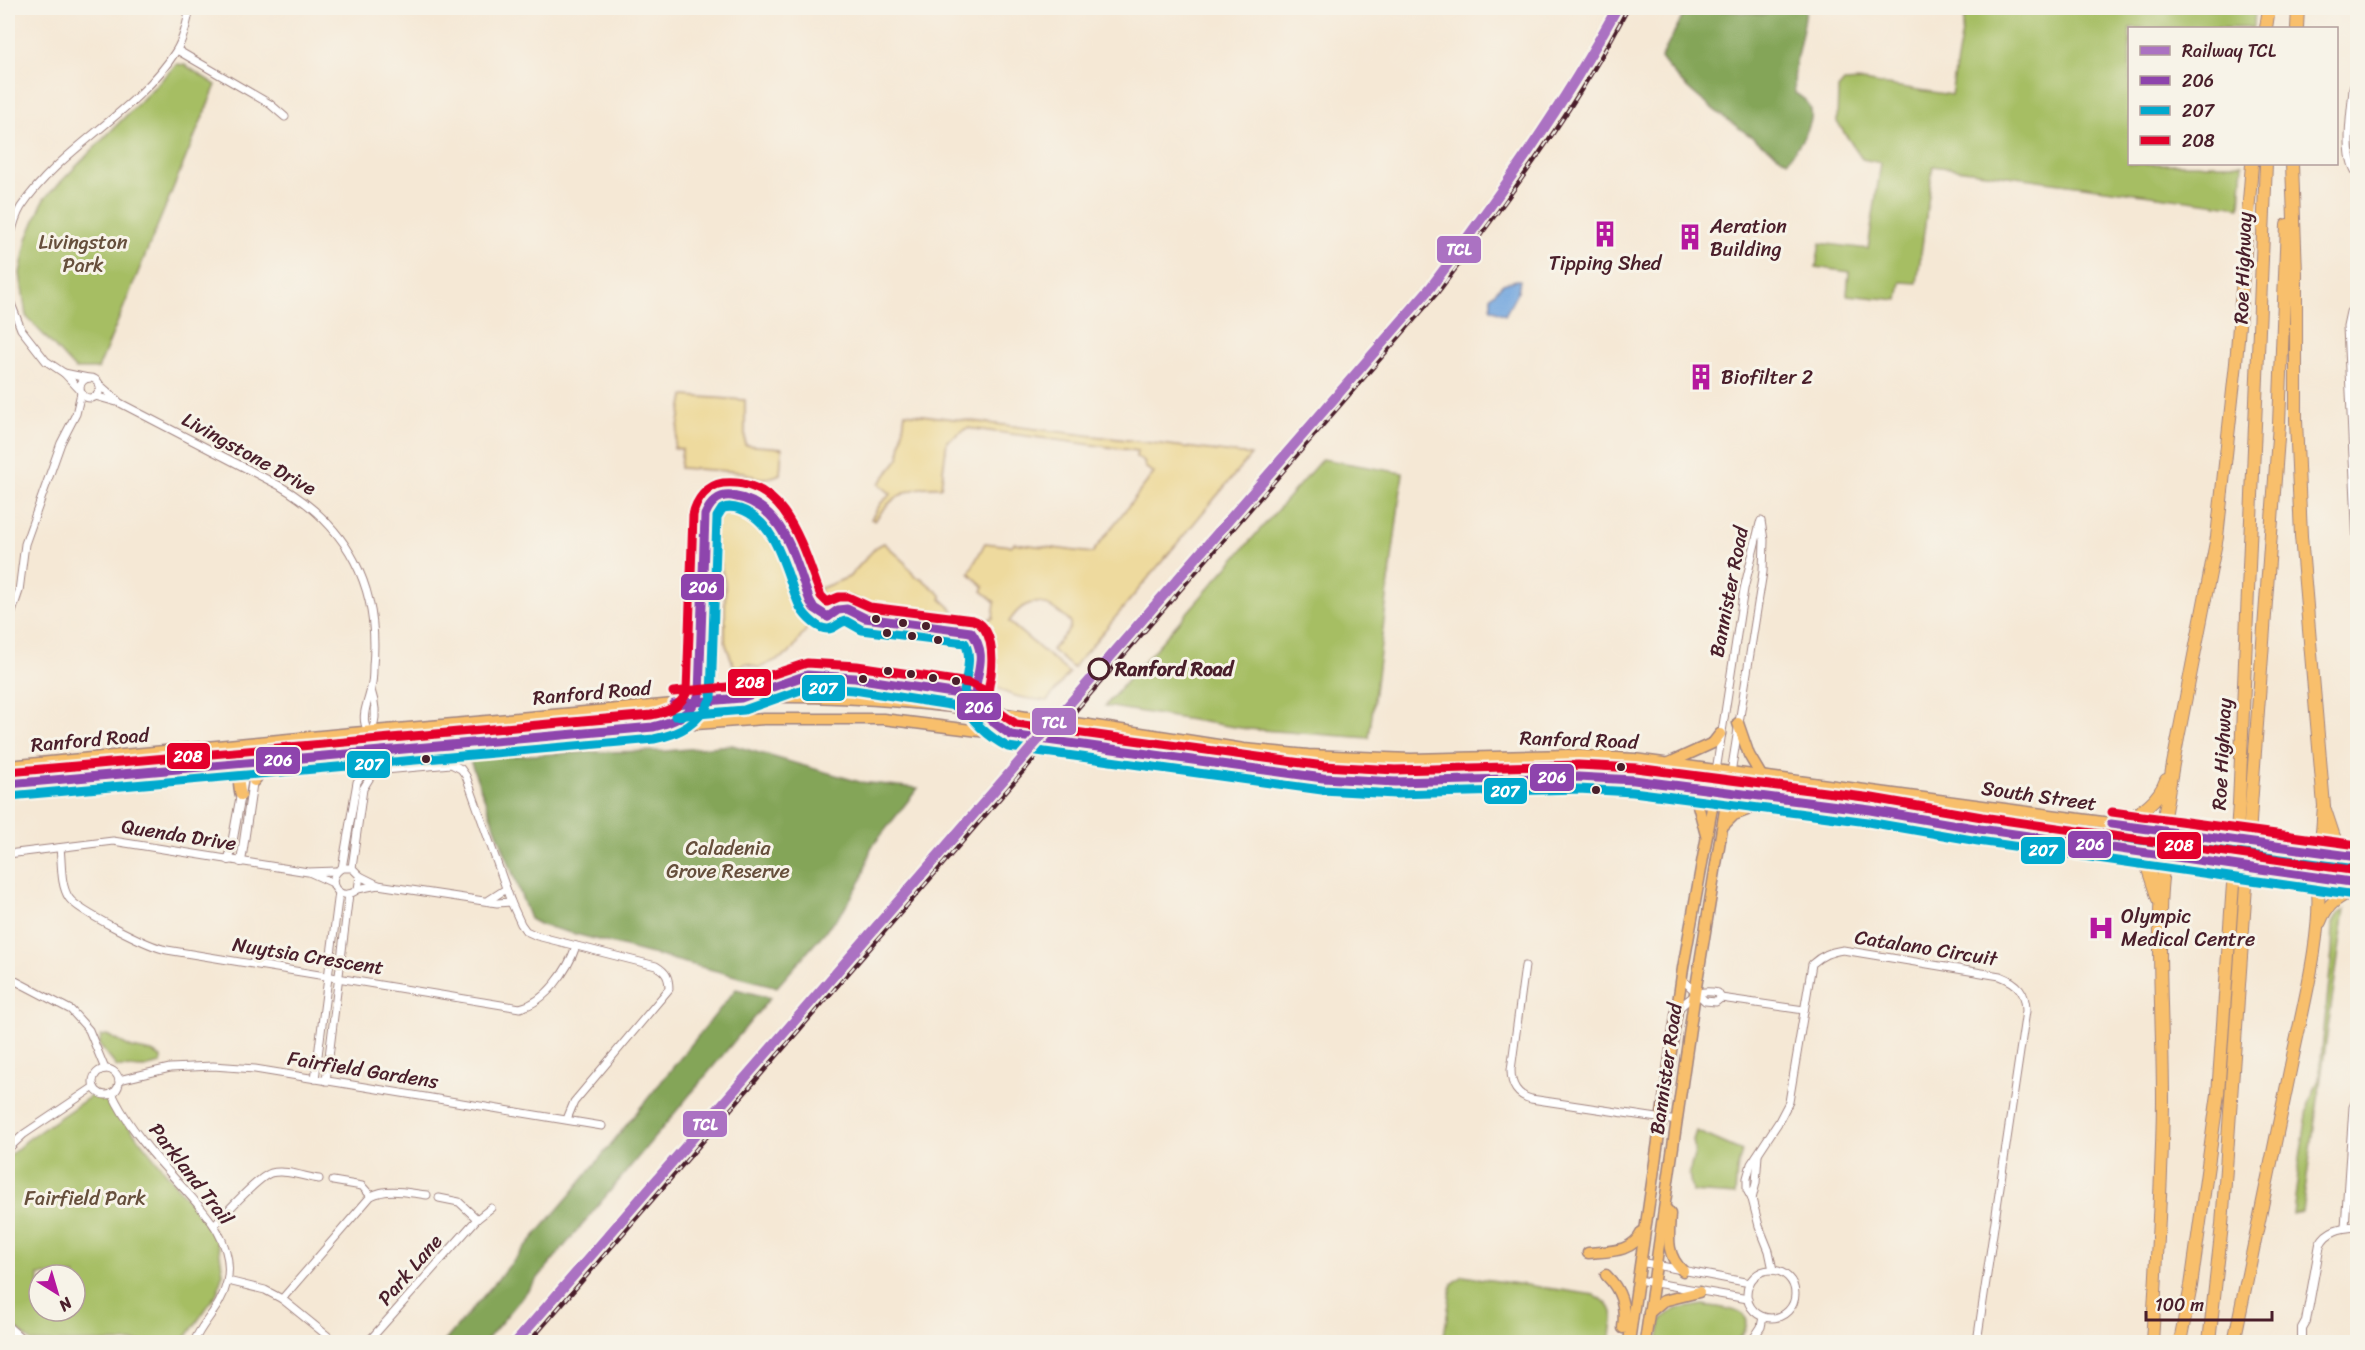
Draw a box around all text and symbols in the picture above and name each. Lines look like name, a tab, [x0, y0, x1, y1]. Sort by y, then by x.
legend	[2128, 27, 2338, 165]
text: Railway TCL	[2182, 35, 2277, 67]
text: 206	[2182, 65, 2214, 97]
text: 207	[2182, 95, 2216, 127]
text: 208	[2182, 125, 2215, 157]
place label: Aeration Building	[1709, 209, 1787, 267]
street label: Roe Highway	[2224, 211, 2262, 325]
building icon: Tipping Shed	[1590, 219, 1620, 249]
building icon: Aeration Building	[1675, 222, 1705, 252]
park label: Livingston Park	[38, 225, 128, 283]
line badge: TCL	[1436, 235, 1482, 264]
text: TCL	[1446, 235, 1472, 264]
place label: Tipping Shed	[1549, 246, 1663, 281]
place label: Biofilter 2	[1721, 360, 1814, 395]
building icon: Biofilter 2	[1686, 362, 1716, 392]
street label: Livingstone Drive	[175, 403, 323, 506]
street label: Bannister Road	[1699, 522, 1759, 660]
line badge: 206	[680, 573, 725, 601]
text: 206	[688, 573, 717, 602]
unlabelled marker	[870, 613, 882, 625]
unlabelled marker	[897, 617, 909, 629]
unlabelled marker	[920, 620, 932, 632]
unlabelled marker	[881, 627, 893, 639]
unlabelled marker	[906, 630, 918, 642]
unlabelled marker	[932, 634, 944, 646]
place label: Ranford Road	[1114, 652, 1235, 687]
marker: Ranford Road	[1088, 658, 1110, 680]
unlabelled marker	[882, 665, 894, 677]
line badge: 208	[727, 668, 772, 697]
text: 208	[735, 668, 765, 697]
unlabelled marker	[905, 668, 917, 680]
street label: Ranford Road	[532, 670, 654, 716]
unlabelled marker	[927, 672, 939, 684]
unlabelled marker	[857, 673, 869, 685]
line badge: 207	[801, 674, 846, 702]
text: 207	[808, 674, 839, 703]
unlabelled marker	[950, 675, 962, 687]
line badge: 206	[956, 692, 1002, 721]
text: 206	[964, 693, 993, 722]
street label: Roe Highway	[2202, 696, 2242, 811]
line badge: TCL	[1031, 707, 1077, 736]
text: TCL	[1041, 708, 1067, 737]
street label: Ranford Road	[30, 717, 152, 763]
street label: Ranford Road	[1519, 720, 1640, 760]
line badge: 208	[166, 742, 211, 770]
text: 208	[173, 742, 203, 771]
line badge: 206	[255, 746, 301, 775]
text: 206	[263, 746, 292, 775]
line badge: 207	[346, 750, 391, 779]
text: 207	[354, 750, 385, 779]
unlabelled marker	[420, 753, 432, 765]
unlabelled marker	[1615, 761, 1627, 773]
line badge: 206	[1529, 763, 1575, 792]
text: 206	[1537, 763, 1566, 792]
street label: South Street	[1979, 771, 2099, 821]
line badge: 207	[1483, 777, 1528, 805]
text: 207	[1490, 777, 1521, 806]
unlabelled marker	[1590, 784, 1602, 796]
street label: Quenda Drive	[119, 809, 239, 861]
line badge: 206	[2067, 830, 2112, 859]
text: 206	[2075, 830, 2104, 859]
park label: Caladenia Grove Reserve	[666, 831, 790, 889]
line badge: 208	[2156, 831, 2202, 860]
text: 208	[2164, 831, 2194, 860]
line badge: 207	[2020, 836, 2066, 865]
text: 207	[2028, 836, 2059, 865]
place label: Olympic Medical Centre	[2121, 899, 2255, 957]
hospital icon: Olympic Medical Centre	[2086, 913, 2116, 943]
street label: Catalano Circuit	[1852, 919, 2001, 977]
street label: Nuytsia Crescent	[230, 927, 386, 985]
street label: Bannister Road	[1639, 999, 1693, 1137]
street label: Fairfield Gardens	[285, 1041, 442, 1099]
line badge: TCL	[682, 1110, 728, 1138]
text: TCL	[692, 1110, 718, 1139]
street label: Parkland Trail	[139, 1115, 243, 1234]
park label: Fairfield Park	[24, 1181, 146, 1216]
street label: Park Lane	[369, 1226, 452, 1314]
north arrow	[27, 1263, 87, 1323]
scale bar	[2146, 1284, 2272, 1322]
text: N	[52, 1289, 80, 1320]
text: 100 m	[2155, 1289, 2204, 1321]

